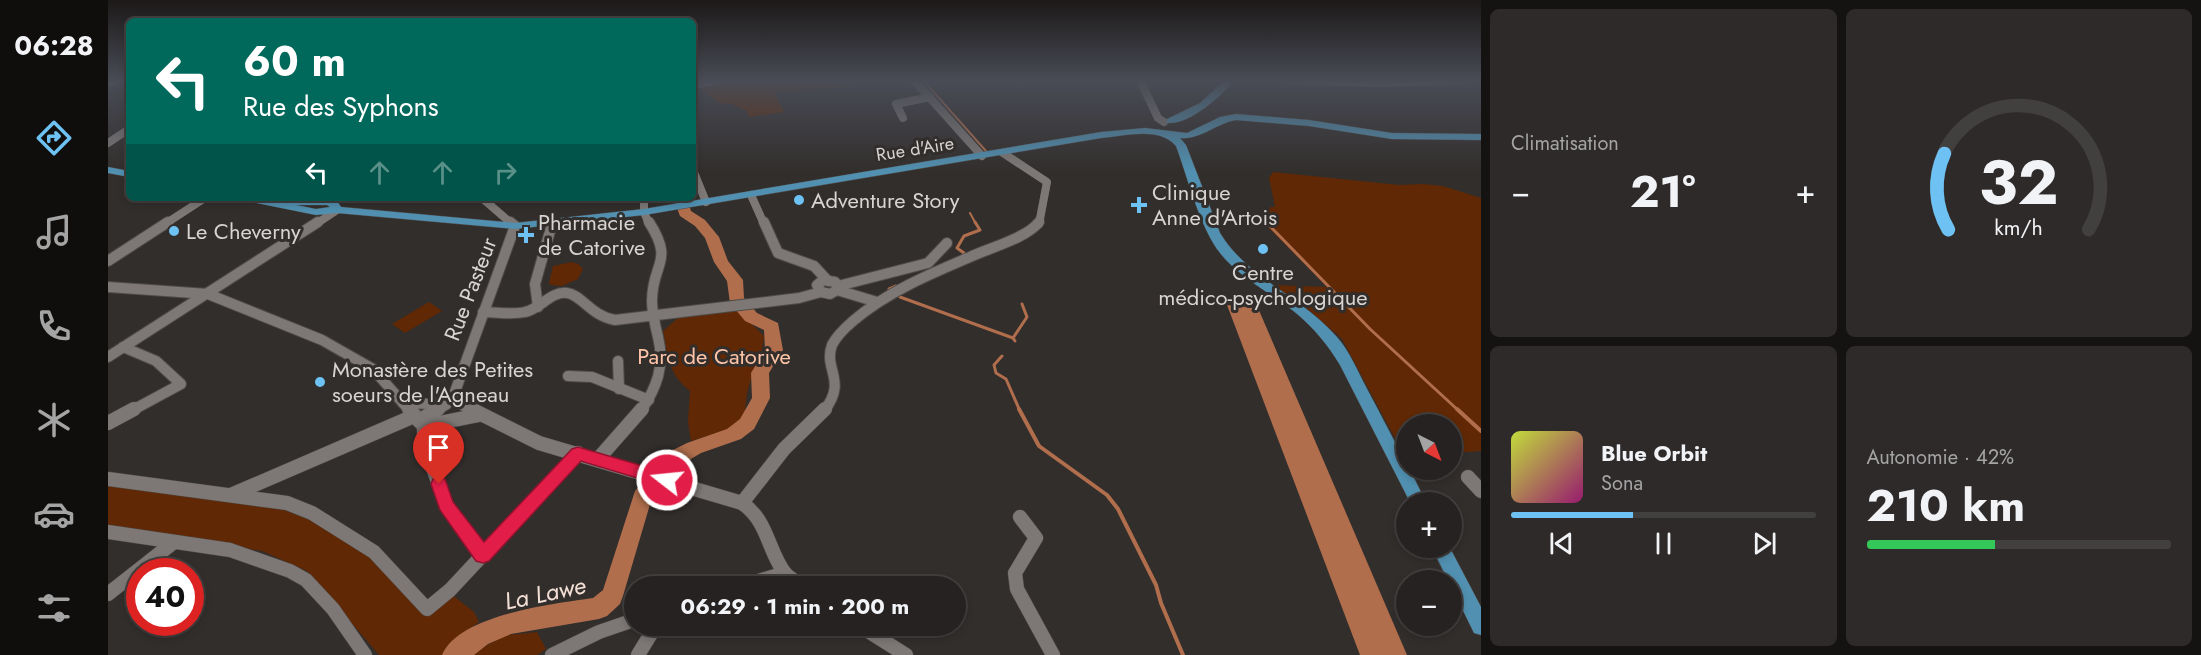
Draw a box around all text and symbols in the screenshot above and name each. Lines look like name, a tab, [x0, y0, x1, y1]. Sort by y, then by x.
text: 06:28	[14, 26, 94, 65]
text: 60 m	[243, 31, 346, 92]
icon: left	[144, 42, 222, 120]
text: Rue des Syphons	[243, 87, 439, 126]
icon: directions	[33, 117, 75, 159]
text: Climatisation	[1511, 129, 1619, 158]
street label: Rue d'Aire	[874, 130, 956, 168]
text: 32	[1979, 137, 2059, 227]
icon: left	[300, 156, 333, 189]
icon: ahead	[363, 156, 396, 189]
icon: ahead	[426, 156, 459, 189]
icon: right	[489, 156, 522, 189]
text: 21°	[1630, 159, 1696, 224]
text: −	[1511, 168, 1530, 215]
text: +	[1795, 168, 1815, 215]
place label: Clinique Anne d'Artois	[1152, 176, 1277, 233]
place label: Adventure Story	[811, 184, 960, 216]
marker: Adventure Story	[792, 193, 806, 207]
marker: Clinique Anne d'Artois	[1130, 196, 1148, 214]
place label: Pharmacie de Catorive	[538, 206, 645, 263]
icon: music	[33, 211, 75, 253]
text: km/h	[1995, 212, 2043, 243]
place label: Le Cheverny	[186, 215, 301, 247]
marker: Le Cheverny	[167, 224, 181, 238]
marker: Pharmacie de Catorive	[519, 228, 533, 242]
street label: Rue Pasteur	[436, 232, 505, 345]
marker: Centre médico-psychologique	[1256, 242, 1270, 256]
place label: Centre médico-psychologique	[1158, 256, 1368, 313]
icon: phone	[33, 305, 75, 347]
park label: Parc de Catorive	[637, 340, 791, 372]
place label: Monastère des Petites soeurs de l'Agneau	[332, 353, 533, 410]
marker: Monastère des Petites soeurs de l'Agneau	[313, 375, 327, 389]
icon: climate	[33, 399, 75, 441]
north arrow	[1396, 414, 1462, 480]
map controls	[1396, 414, 1462, 636]
pin	[413, 422, 464, 484]
icon: arrive	[422, 431, 455, 464]
text: Blue Orbit	[1601, 437, 1707, 469]
text: Autonomie · 42%	[1867, 443, 2014, 472]
position arrow	[635, 448, 699, 512]
text: Sona	[1601, 469, 1643, 498]
text: 210 km	[1867, 473, 2025, 538]
button: +	[1396, 492, 1462, 558]
icon: car	[33, 493, 75, 535]
icon: previous	[1545, 527, 1578, 560]
icon: pause	[1647, 527, 1680, 560]
icon: next	[1748, 527, 1781, 560]
speed limit sign: 40	[126, 558, 204, 636]
water label: La Lawe	[501, 567, 589, 619]
button: −	[1396, 570, 1462, 636]
icon: filters	[33, 587, 75, 629]
text: 06:29 · 1 min · 200 m	[681, 590, 909, 622]

